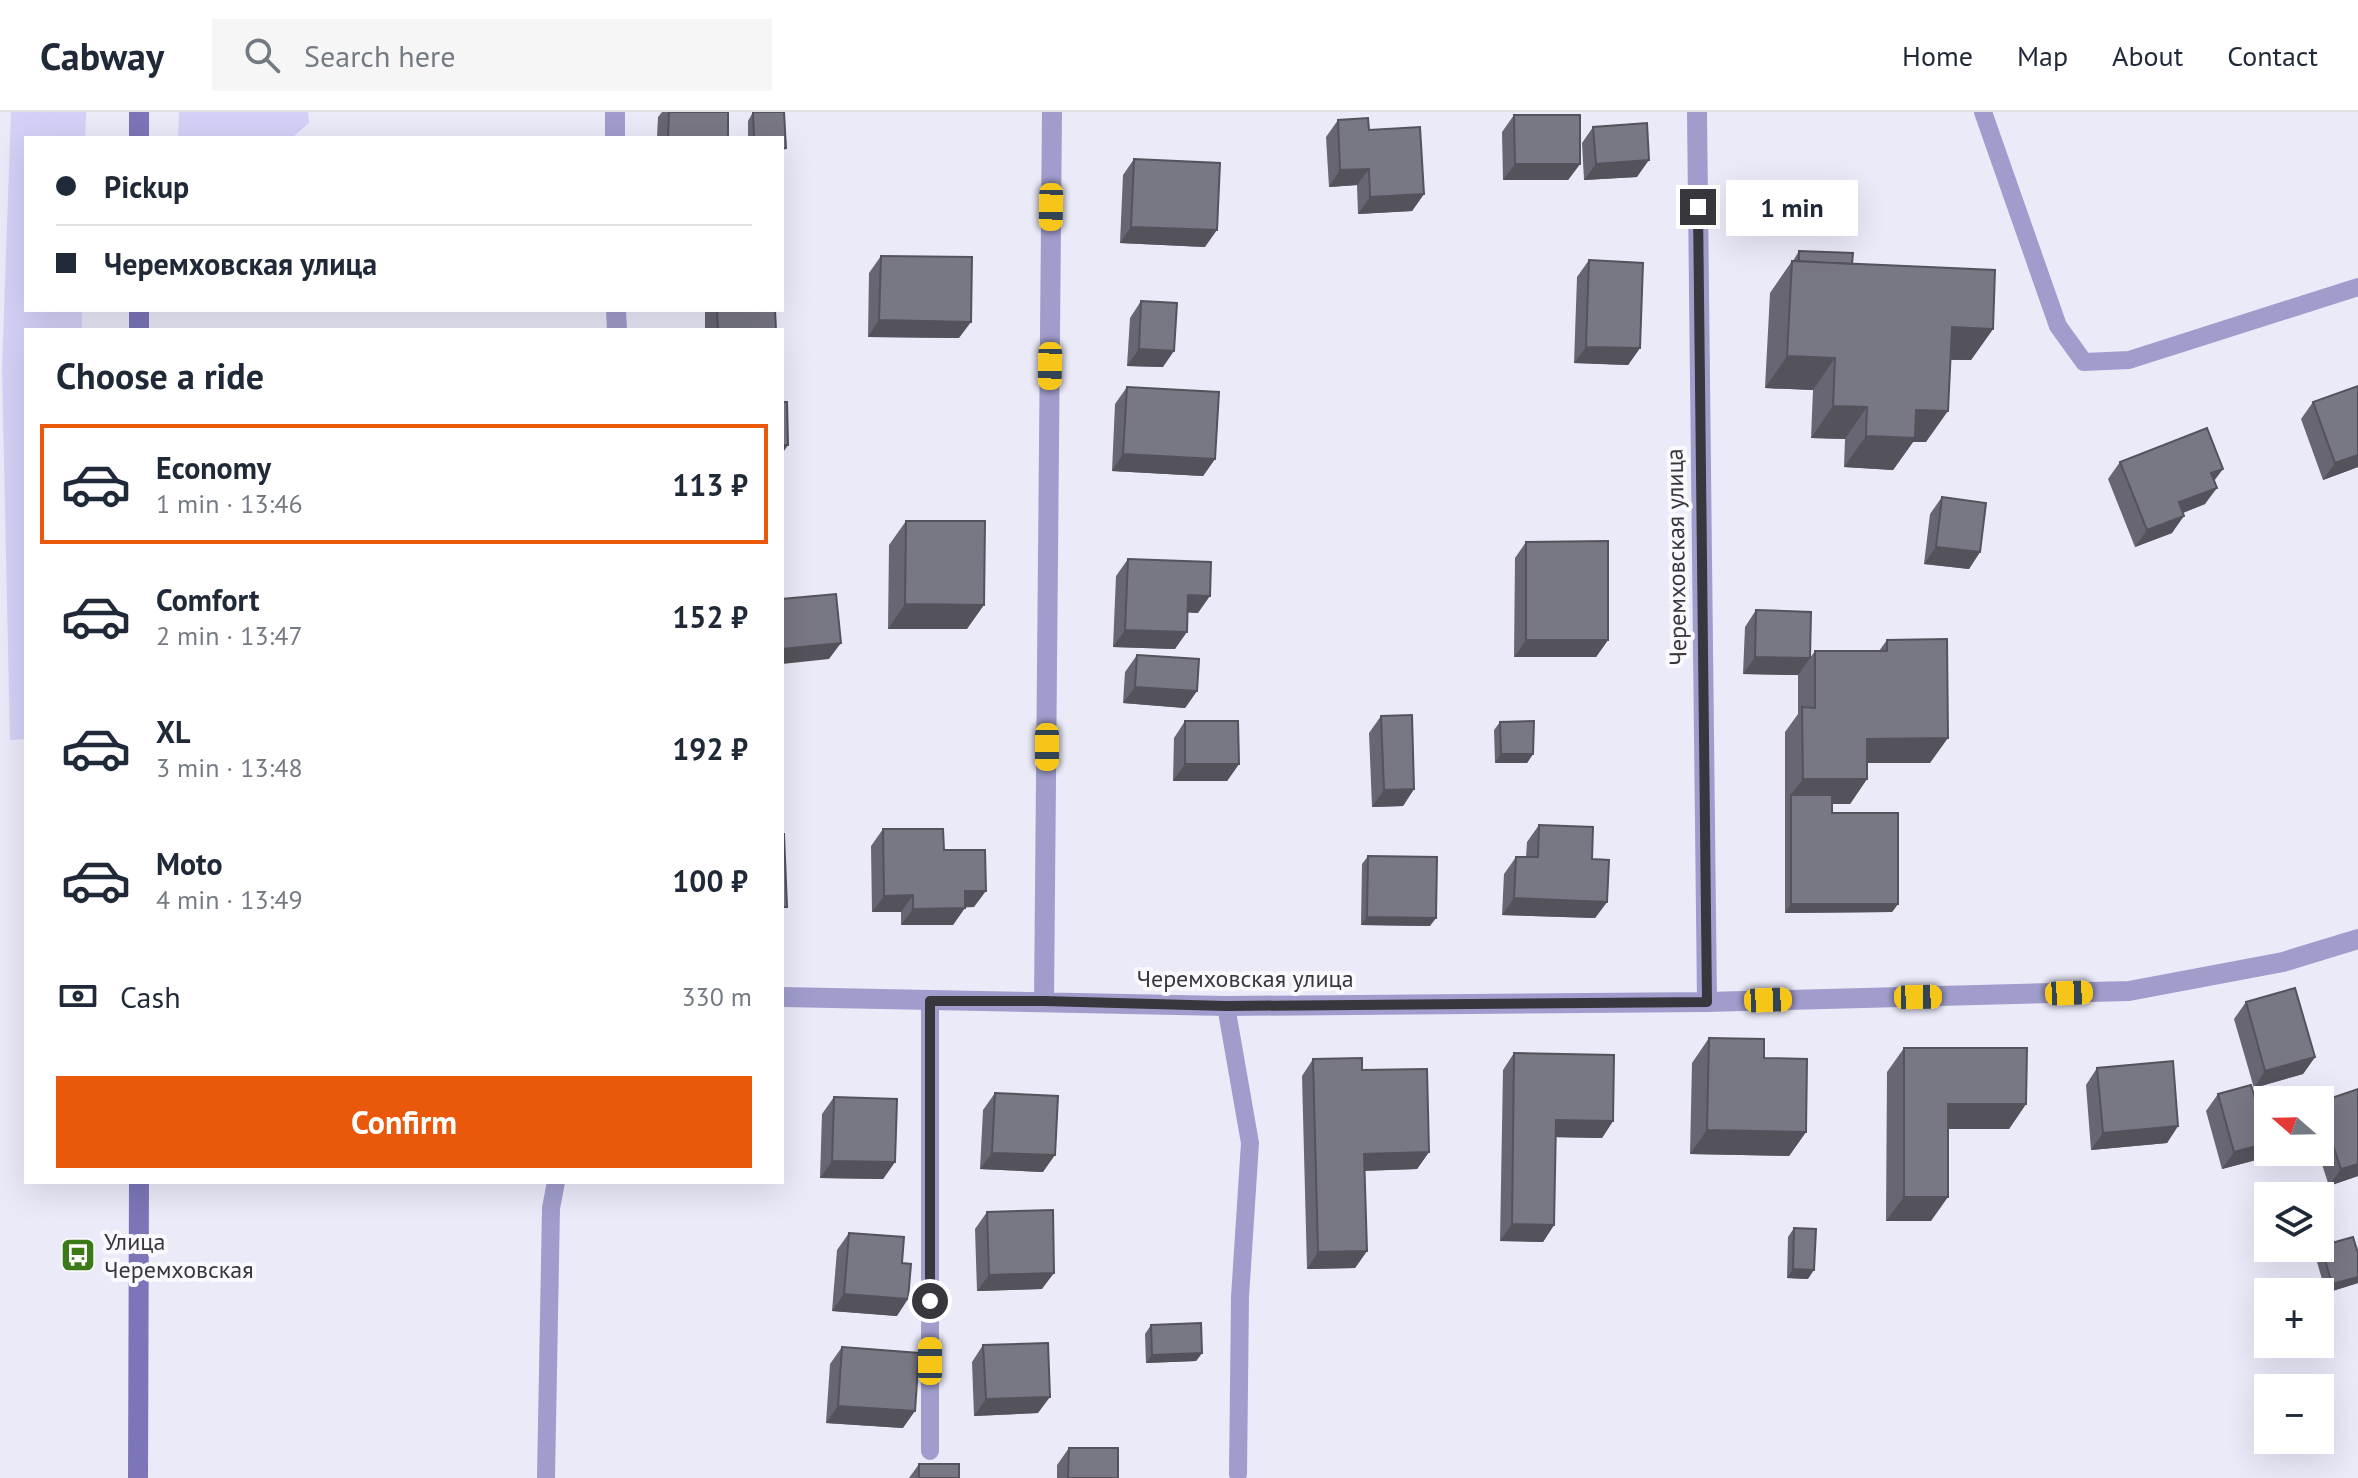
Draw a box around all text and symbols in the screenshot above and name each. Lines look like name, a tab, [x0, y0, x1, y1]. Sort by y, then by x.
search box	[212, 19, 772, 91]
text: Cabway	[40, 31, 164, 80]
icon: search	[240, 33, 284, 77]
text: Search here	[304, 36, 455, 75]
text: Home	[1902, 37, 1973, 74]
text: Map	[2017, 37, 2068, 74]
text: About	[2112, 37, 2183, 74]
text: Contact	[2227, 37, 2318, 74]
text: Pickup	[104, 167, 189, 206]
callout: 1 min	[1726, 179, 1858, 235]
car	[1039, 183, 1063, 231]
route end	[1680, 189, 1716, 225]
text: 1 min	[1760, 191, 1824, 224]
text: Черемховская улица	[104, 244, 377, 283]
car	[1038, 342, 1062, 390]
text: Choose a ride	[56, 352, 264, 399]
icon: car	[60, 448, 132, 520]
text: Economy	[156, 448, 271, 487]
street label: Черемховская улица	[1659, 448, 1693, 666]
text: 113 ₽	[672, 465, 748, 504]
text: 1 min · 13:46	[156, 487, 303, 520]
icon: car	[60, 580, 132, 652]
text: Comfort	[156, 580, 259, 619]
text: 152 ₽	[672, 597, 748, 636]
text: 2 min · 13:47	[156, 619, 303, 652]
icon: car	[60, 712, 132, 784]
text: XL	[156, 712, 190, 751]
car	[1035, 723, 1059, 771]
text: 192 ₽	[672, 729, 748, 768]
text: 3 min · 13:48	[156, 751, 303, 784]
icon: car	[60, 844, 132, 916]
text: Moto	[156, 844, 223, 883]
text: 100 ₽	[672, 861, 748, 900]
text: 4 min · 13:49	[156, 883, 303, 916]
street label: Черемховская улица	[1136, 963, 1354, 994]
icon: cash	[56, 974, 100, 1018]
text: Cash	[120, 977, 181, 1016]
text: 330 m	[681, 980, 752, 1013]
car	[2045, 980, 2093, 1006]
car	[1894, 985, 1942, 1009]
car	[1744, 987, 1792, 1013]
button: Confirm	[56, 1076, 752, 1168]
north arrow	[2254, 1086, 2334, 1166]
map controls	[2254, 1086, 2334, 1454]
button: layers	[2254, 1182, 2334, 1262]
place label: Улица Черемховская	[104, 1226, 254, 1285]
bus stop icon: Улица Черемховская	[59, 1236, 97, 1274]
button: +	[2254, 1278, 2334, 1358]
route start	[912, 1283, 948, 1319]
car	[918, 1337, 942, 1385]
button: −	[2254, 1374, 2334, 1454]

